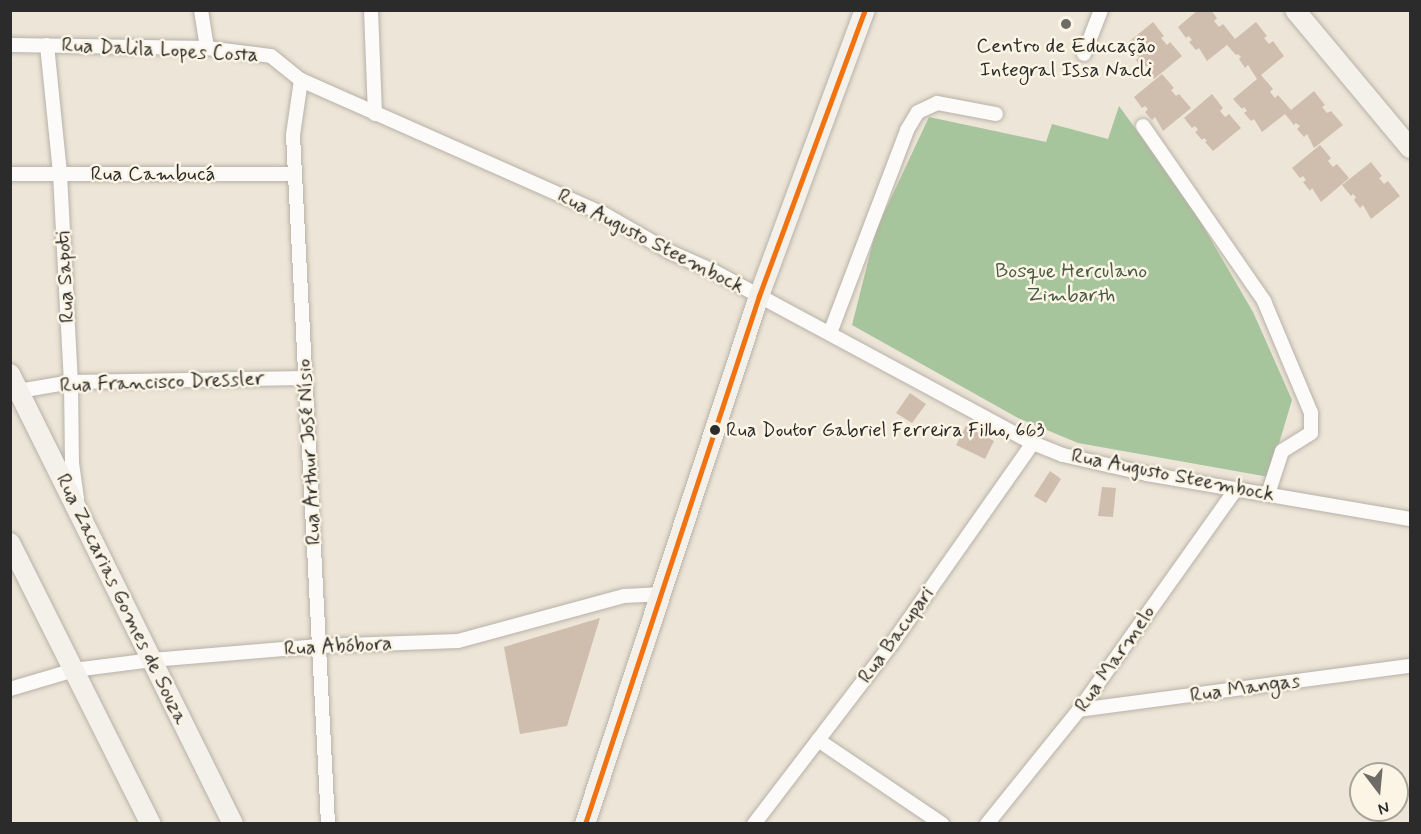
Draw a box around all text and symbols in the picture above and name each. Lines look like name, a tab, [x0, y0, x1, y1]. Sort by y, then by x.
marker: Centro de Educação Integral Issa Nacli	[1059, 17, 1073, 31]
street label: Rua Dalila Lopes Costa	[59, 32, 261, 68]
place label: Centro de Educação Integral Issa Nacli	[979, 33, 1153, 83]
street label: Rua Cambucá	[93, 161, 213, 187]
street label: Rua Augusto Steembock	[552, 182, 750, 300]
street label: Rua Sapoti	[50, 231, 80, 323]
park label: Bosque Herculano Zimbarth	[995, 258, 1147, 308]
street label: Rua Arthur José Nísio	[291, 357, 327, 547]
street label: Rua Francisco Dressler	[60, 366, 264, 398]
place label: Rua Doutor Gabriel Ferreira Filho, 663	[726, 418, 1040, 442]
marker: Rua Doutor Gabriel Ferreira Filho, 663	[709, 424, 721, 436]
street label: Rua Augusto Steembock	[1068, 443, 1278, 507]
street label: Rua Zacarias Gomes de Souza	[52, 472, 192, 726]
street label: Rua Bacupari	[853, 582, 939, 688]
street label: Rua Marmelo	[1070, 602, 1160, 716]
street label: Rua Abóbora	[283, 631, 393, 661]
street label: Rua Mangas	[1190, 668, 1300, 708]
north arrow	[1349, 762, 1409, 822]
text: N	[1376, 796, 1392, 819]

